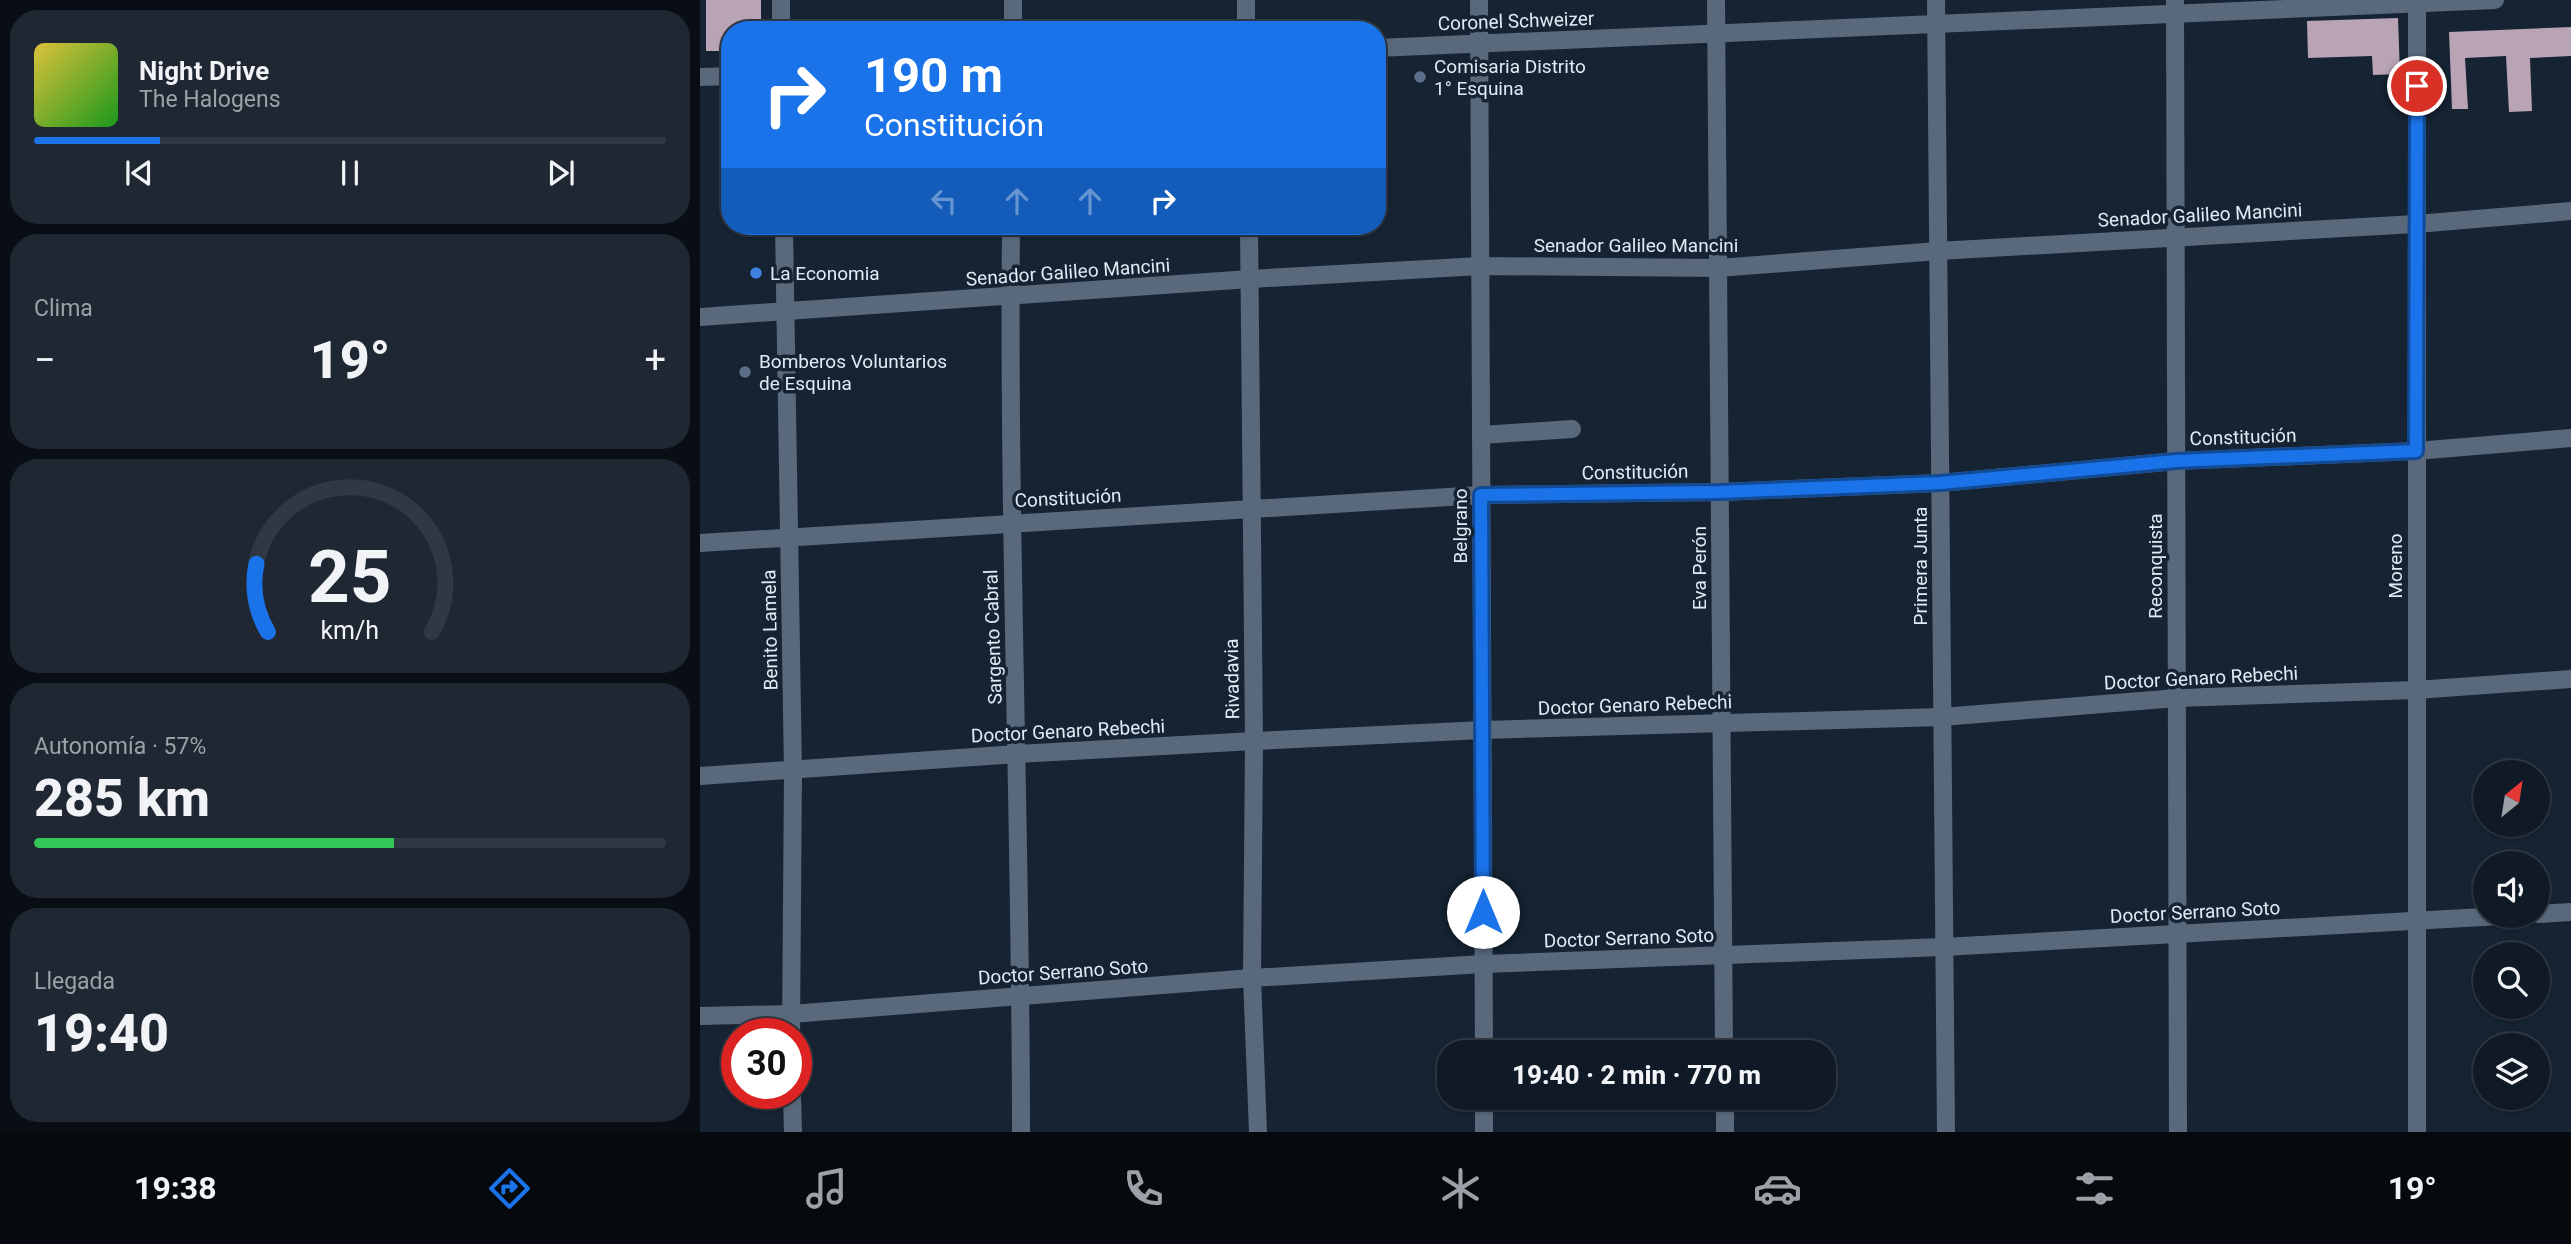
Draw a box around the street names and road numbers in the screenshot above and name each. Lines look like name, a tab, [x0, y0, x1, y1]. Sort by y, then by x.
street label: Coronel Schweizer	[1437, 7, 1595, 35]
street label: Senador Galileo Mancini	[2097, 198, 2303, 232]
street label: Senador Galileo Mancini	[1534, 234, 1738, 257]
street label: Senador Galileo Mancini	[965, 253, 1171, 291]
street label: Constitución	[2189, 424, 2297, 450]
street label: Constitución	[1581, 460, 1689, 484]
street label: Constitución	[1014, 484, 1122, 512]
street label: Belgrano	[1449, 489, 1472, 563]
street label: Primera Junta	[1909, 507, 1932, 625]
street label: Reconquista	[2144, 513, 2167, 619]
street label: Eva Perón	[1688, 526, 1711, 610]
street label: Moreno	[2384, 533, 2407, 599]
street label: Benito Lamela	[757, 569, 783, 691]
street label: Sargento Cabral	[979, 569, 1007, 705]
street label: Rivadavia	[1220, 638, 1244, 720]
street label: Doctor Genaro Rebechi	[2103, 661, 2299, 695]
street label: Doctor Genaro Rebechi	[1537, 690, 1733, 720]
street label: Doctor Genaro Rebechi	[970, 714, 1166, 748]
street label: Doctor Serrano Soto	[2109, 896, 2281, 928]
street label: Doctor Serrano Soto	[1543, 924, 1715, 952]
street label: Doctor Serrano Soto	[977, 955, 1149, 989]

